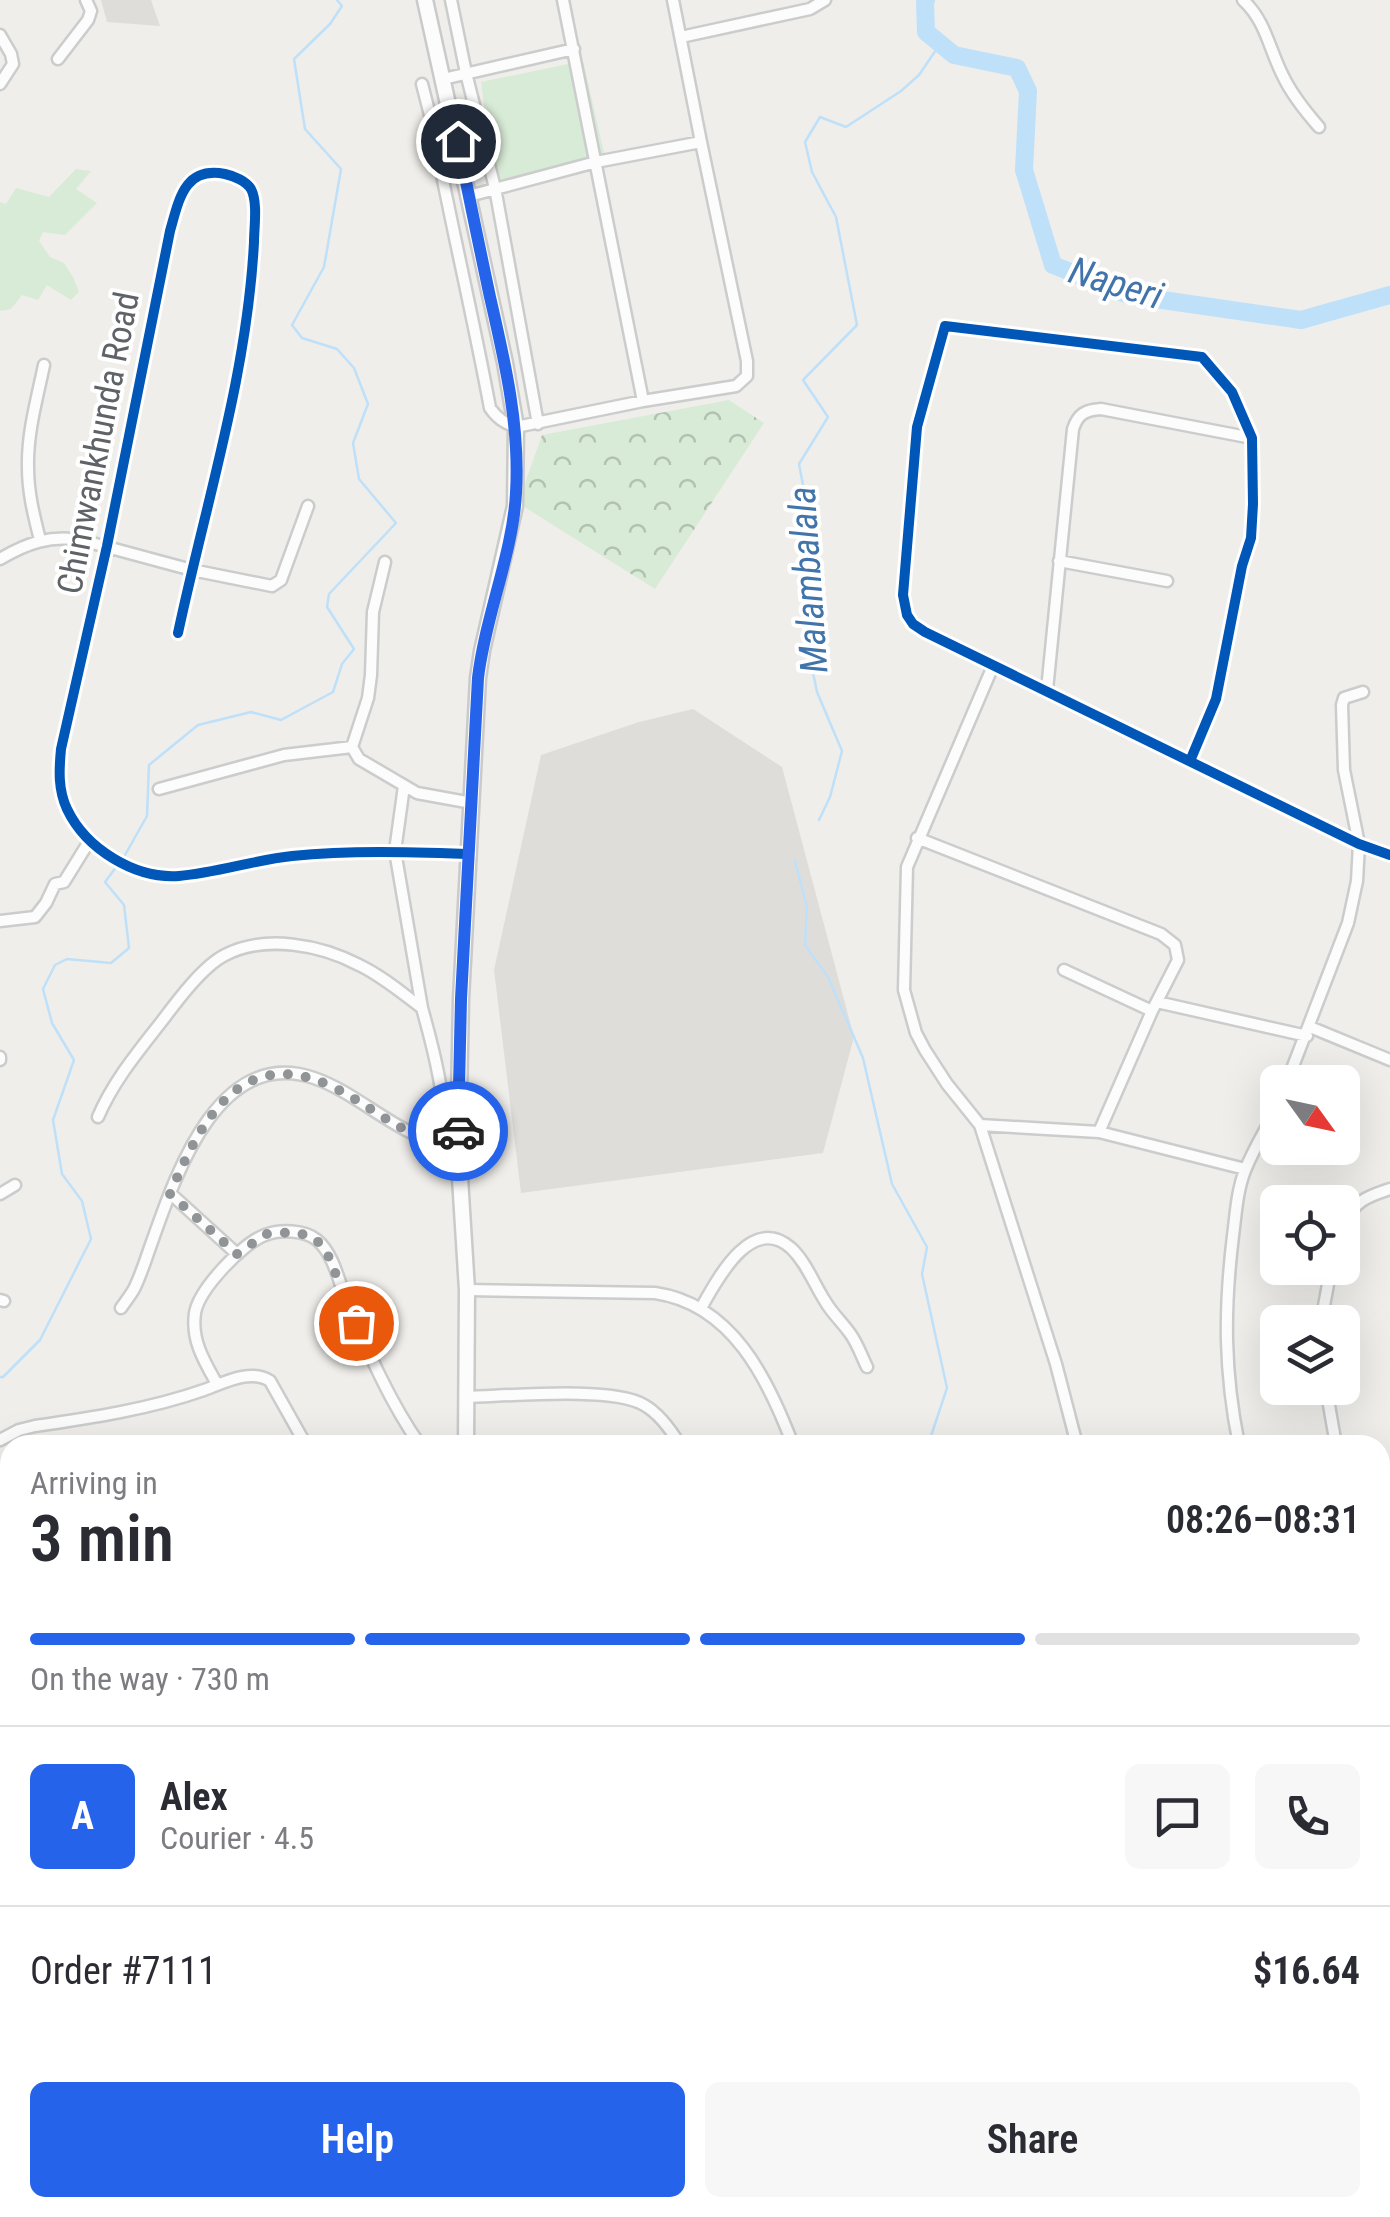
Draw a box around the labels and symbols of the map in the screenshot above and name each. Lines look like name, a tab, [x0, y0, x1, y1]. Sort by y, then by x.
pin	[416, 99, 501, 184]
water label: Naperi	[1064, 248, 1169, 318]
street label: Chimwankhunda Road	[49, 289, 148, 597]
water label: Malambalala	[780, 485, 836, 675]
north arrow	[1260, 1065, 1360, 1165]
courier	[408, 1081, 508, 1181]
pin	[314, 1281, 399, 1366]

